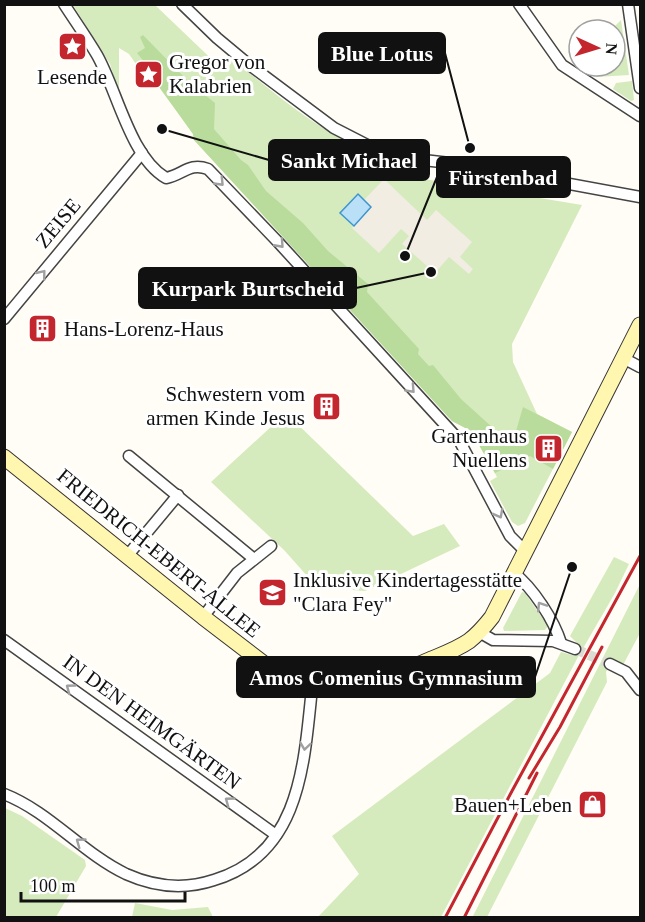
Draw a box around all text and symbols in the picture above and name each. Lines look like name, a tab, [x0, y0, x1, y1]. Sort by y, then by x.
north arrow	[567, 18, 627, 78]
place icon: Lesende	[56, 30, 88, 62]
callout: Blue Lotus	[319, 33, 445, 73]
text: Blue Lotus	[331, 41, 433, 66]
text: N	[603, 43, 620, 56]
place label: Gregor von Kalabrien	[169, 50, 266, 98]
place icon: Gregor von Kalabrien	[132, 58, 164, 90]
place label: Lesende	[37, 65, 107, 89]
callout: Sankt Michael	[269, 140, 429, 180]
text: Sankt Michael	[281, 148, 417, 173]
callout: Fürstenbad	[437, 157, 570, 197]
text: Fürstenbad	[449, 165, 557, 190]
one-way arrow	[213, 175, 224, 186]
street label: ZEISE	[30, 193, 86, 253]
one-way arrow	[273, 238, 284, 248]
callout: Kurpark Burtscheid	[139, 268, 356, 308]
one-way arrow	[34, 270, 45, 281]
text: Kurpark Burtscheid	[152, 276, 344, 301]
building icon: Hans-Lorenz-Haus	[27, 313, 59, 345]
place label: Hans-Lorenz-Haus	[64, 317, 224, 341]
place label: Schwestern vom armen Kinde Jesus	[146, 382, 305, 430]
one-way arrow	[404, 382, 415, 392]
building icon: Schwestern vom armen Kinde Jesus	[310, 390, 342, 422]
place label: Gartenhaus Nuellens	[431, 424, 527, 472]
building icon: Gartenhaus Nuellens	[532, 432, 564, 464]
street label: FRIEDRICH-EBERT-ALLEE	[53, 464, 265, 642]
one-way arrow	[492, 508, 503, 518]
place label: Inklusive Kindertagesstätte "Clara Fey"	[293, 568, 522, 616]
school or university icon: Inklusive Kindertagesstätte "Clara Fey"	[256, 576, 288, 608]
one-way arrow	[537, 602, 548, 613]
street label: IN DEN HEIMGÄRTEN	[59, 650, 245, 794]
callout: Amos Comenius Gymnasium	[237, 657, 535, 697]
text: Amos Comenius Gymnasium	[249, 665, 523, 690]
one-way arrow	[66, 684, 77, 695]
one-way arrow	[300, 741, 312, 750]
shop icon: Bauen+Leben	[577, 789, 609, 821]
place label: Bauen+Leben	[454, 793, 572, 817]
one-way arrow	[224, 797, 235, 808]
one-way arrow	[75, 838, 86, 849]
scale bar	[21, 865, 184, 903]
text: 100 m	[30, 876, 76, 896]

